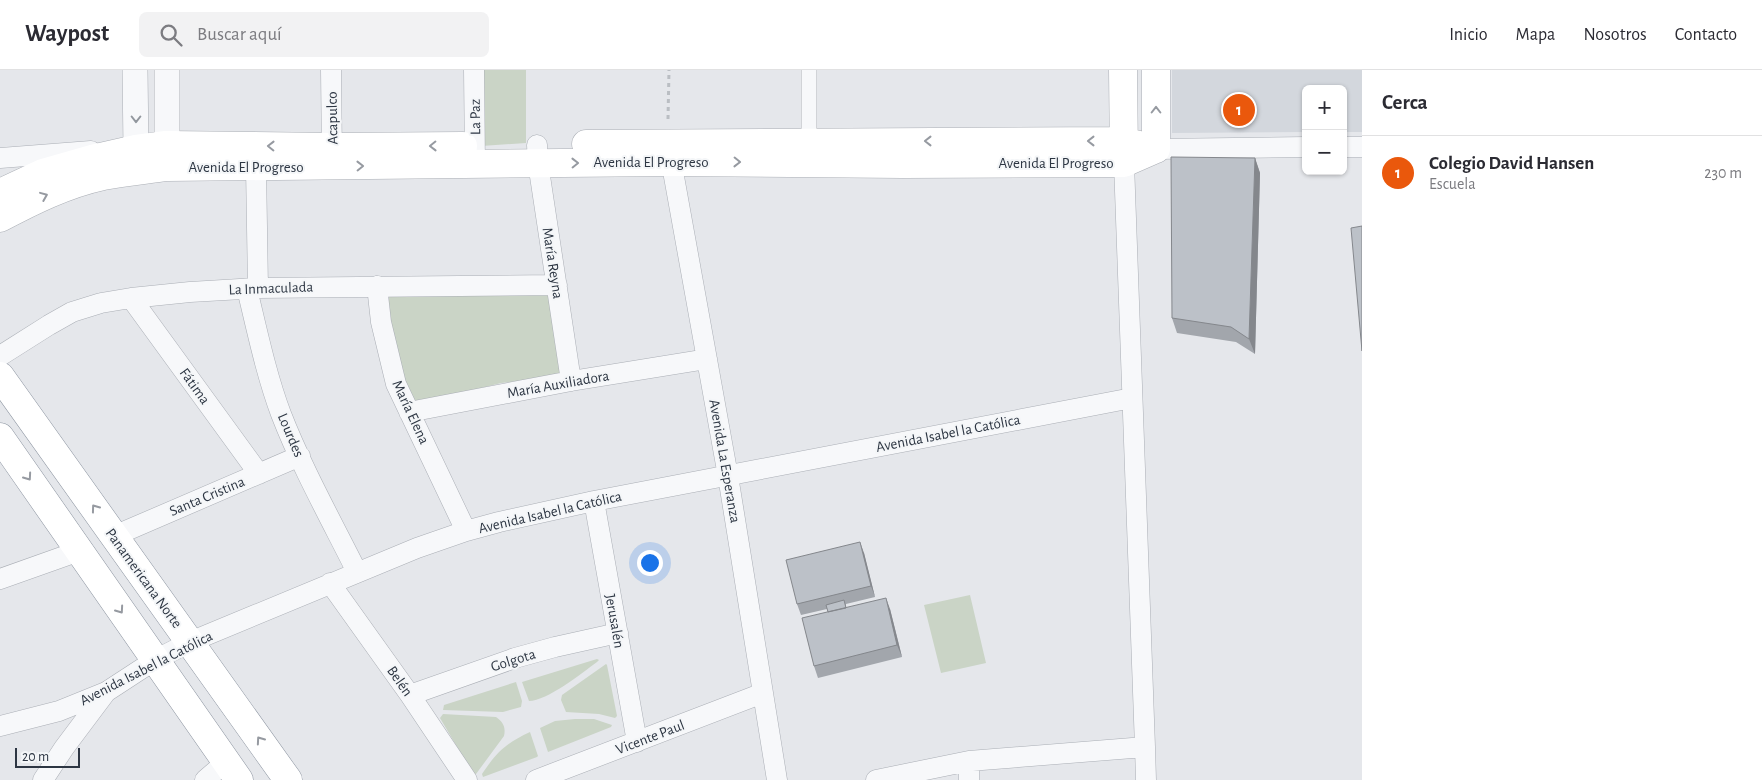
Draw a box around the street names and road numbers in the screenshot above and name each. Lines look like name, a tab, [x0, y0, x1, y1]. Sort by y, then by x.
street label: Acapulco	[325, 91, 340, 145]
street label: La Paz	[468, 99, 483, 135]
street label: Avenida El Progreso	[593, 155, 709, 170]
street label: Avenida El Progreso	[998, 156, 1114, 171]
street label: Avenida El Progreso	[188, 160, 304, 175]
street label: María Reyna	[539, 226, 566, 300]
street label: La Inmaculada	[228, 280, 314, 297]
street label: Fátima	[177, 366, 213, 407]
street label: María Auxiliadora	[506, 368, 610, 401]
street label: María Elena	[389, 378, 432, 447]
street label: Avenida La Esperanza	[706, 398, 743, 524]
street label: Lourdes	[275, 411, 306, 459]
street label: Avenida Isabel la Católica	[875, 412, 1022, 455]
street label: Santa Cristina	[167, 474, 247, 519]
street label: Avenida Isabel la Católica	[477, 489, 623, 536]
street label: Panamericana Norte	[103, 526, 185, 631]
street label: Jerusalén	[602, 593, 627, 649]
street label: Avenida Isabel la Católica	[77, 628, 215, 708]
street label: Golgota	[489, 647, 537, 674]
street label: Belén	[384, 663, 415, 699]
street label: Vicente Paul	[614, 718, 687, 757]

